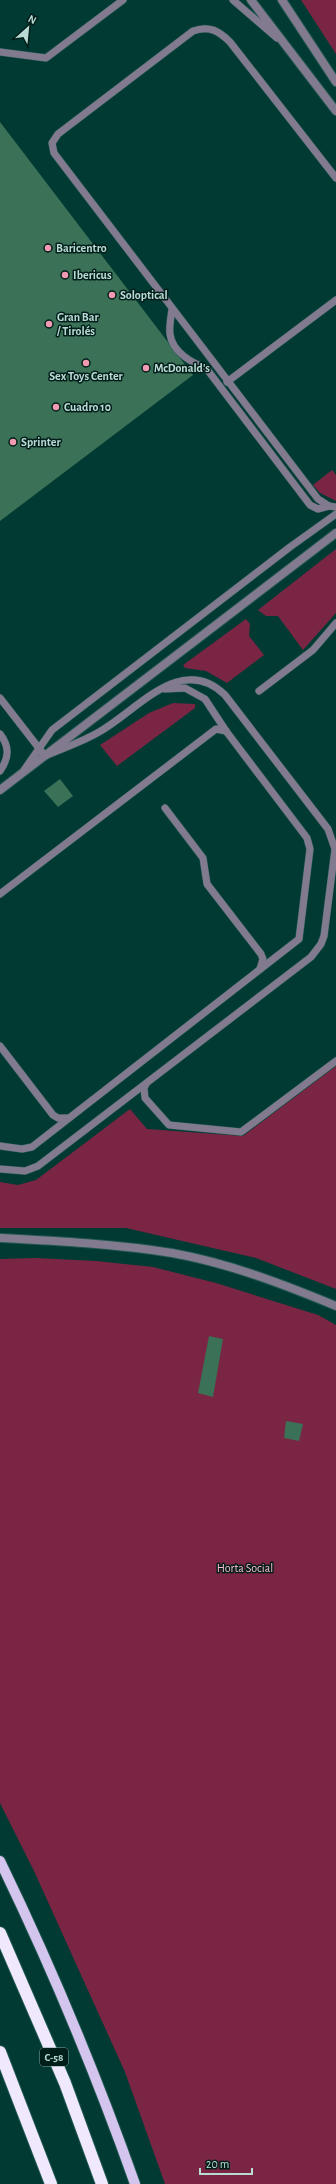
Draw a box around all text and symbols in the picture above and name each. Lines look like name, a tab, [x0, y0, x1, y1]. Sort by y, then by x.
north arrow	[8, 8, 48, 48]
text: N	[26, 13, 38, 26]
place label: Baricentro	[56, 242, 107, 254]
marker: Baricentro	[43, 243, 53, 253]
place label: Ibericus	[73, 269, 112, 281]
marker: Ibericus	[60, 270, 70, 280]
place label: Soloptical	[120, 289, 168, 301]
marker: Soloptical	[107, 290, 117, 300]
place label: Gran Bar / Tirolés	[56, 311, 100, 337]
marker: Gran Bar / Tirolés	[44, 319, 54, 329]
marker: Sex Toys Center	[81, 358, 91, 368]
place label: McDonald's	[154, 362, 210, 374]
marker: McDonald's	[141, 363, 151, 373]
place label: Sex Toys Center	[49, 370, 124, 383]
place label: Cuadro 10	[64, 401, 111, 413]
marker: Cuadro 10	[51, 402, 61, 412]
place label: Sprinter	[21, 436, 61, 448]
marker: Sprinter	[8, 437, 18, 447]
park label: Horta Social	[217, 1562, 273, 1574]
road number: C-58	[40, 2048, 68, 2066]
scale bar	[200, 2150, 252, 2176]
text: 20 m	[206, 2158, 229, 2170]

